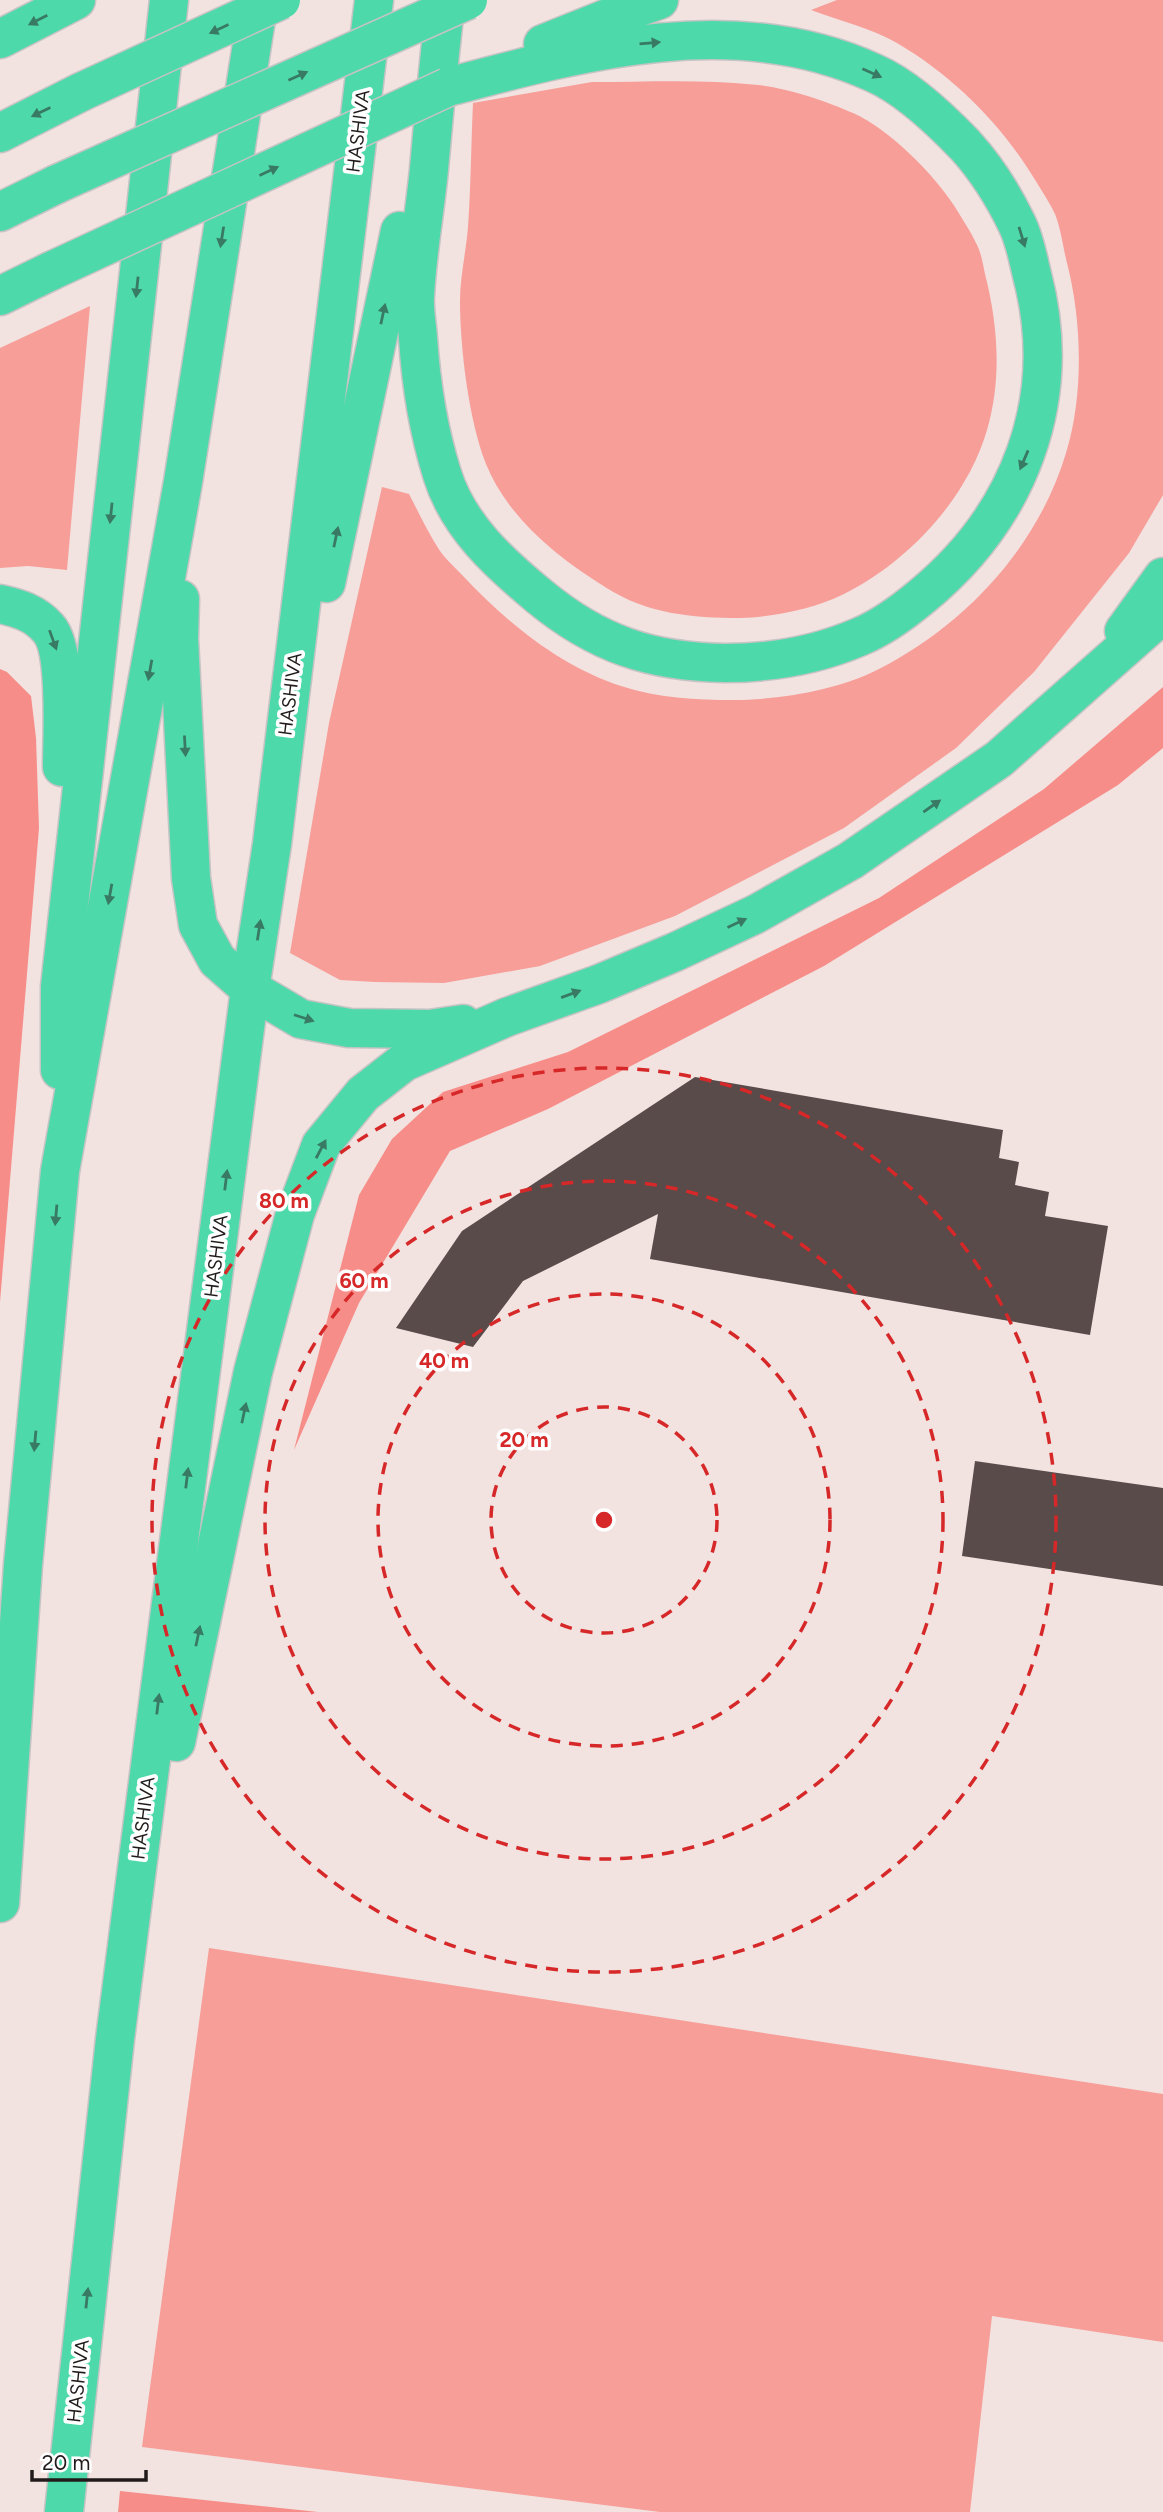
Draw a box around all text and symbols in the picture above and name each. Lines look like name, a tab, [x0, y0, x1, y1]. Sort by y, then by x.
one-way arrow	[28, 14, 48, 25]
one-way arrow	[209, 23, 229, 35]
one-way arrow	[639, 37, 661, 48]
one-way arrow	[862, 67, 882, 79]
one-way arrow	[288, 70, 308, 82]
street label: HASHIVA	[342, 88, 375, 174]
one-way arrow	[31, 107, 51, 118]
one-way arrow	[259, 165, 279, 176]
one-way arrow	[216, 226, 227, 248]
one-way arrow	[1017, 227, 1027, 248]
one-way arrow	[131, 276, 142, 298]
one-way arrow	[377, 303, 388, 325]
one-way arrow	[1018, 450, 1029, 471]
one-way arrow	[106, 502, 117, 524]
one-way arrow	[331, 526, 342, 548]
one-way arrow	[48, 629, 59, 650]
street label: HASHIVA	[274, 651, 307, 737]
one-way arrow	[144, 659, 155, 681]
one-way arrow	[179, 735, 190, 757]
one-way arrow	[923, 799, 941, 813]
one-way arrow	[104, 883, 115, 905]
one-way arrow	[727, 917, 747, 929]
one-way arrow	[254, 919, 265, 941]
one-way arrow	[560, 988, 581, 999]
one-way arrow	[294, 1013, 315, 1024]
one-way arrow	[315, 1138, 327, 1158]
one-way arrow	[220, 1168, 231, 1190]
text: 80 m	[259, 1188, 309, 1213]
one-way arrow	[50, 1204, 61, 1226]
street label: HASHIVA	[200, 1213, 233, 1299]
text: 60 m	[339, 1268, 389, 1293]
text: 40 m	[419, 1348, 469, 1373]
one-way arrow	[239, 1402, 250, 1424]
text: 20 m	[499, 1427, 549, 1452]
one-way arrow	[29, 1430, 40, 1452]
one-way arrow	[182, 1467, 193, 1489]
centre of rings	[592, 1508, 616, 1532]
one-way arrow	[193, 1625, 204, 1647]
one-way arrow	[153, 1693, 164, 1715]
street label: HASHIVA	[127, 1775, 160, 1861]
one-way arrow	[82, 2287, 93, 2309]
street label: HASHIVA	[62, 2338, 94, 2424]
scale bar	[32, 2438, 145, 2482]
text: 20 m	[42, 2450, 90, 2475]

